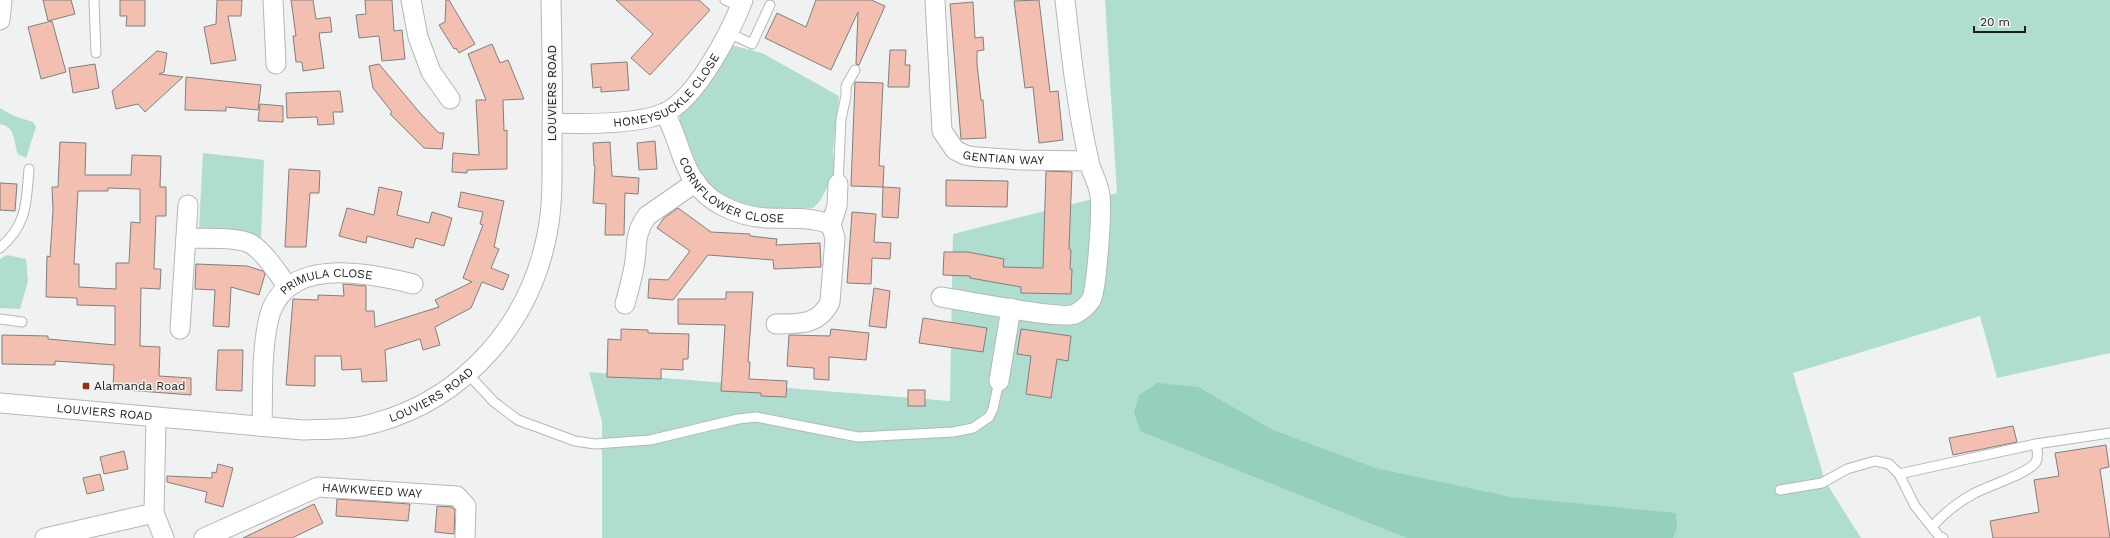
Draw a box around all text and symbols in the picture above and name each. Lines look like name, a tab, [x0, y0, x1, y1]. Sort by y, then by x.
scale bar	[1974, 8, 2025, 34]
text: 20 m	[1980, 15, 2010, 29]
street label: LOUVIERS ROAD	[545, 45, 559, 141]
street label: HONEYSUCKLE CLOSE	[613, 51, 723, 130]
street label: GENTIAN WAY	[962, 148, 1044, 167]
street label: CORNFLOWER CLOSE	[676, 155, 785, 225]
street label: PRIMULA CLOSE	[277, 266, 374, 298]
street label: LOUVIERS ROAD	[387, 364, 476, 425]
place label: Alamanda Road	[94, 379, 185, 393]
marker: Alamanda Road	[81, 381, 91, 391]
street label: LOUVIERS ROAD	[56, 401, 153, 424]
street label: HAWKWEED WAY	[322, 480, 423, 501]

